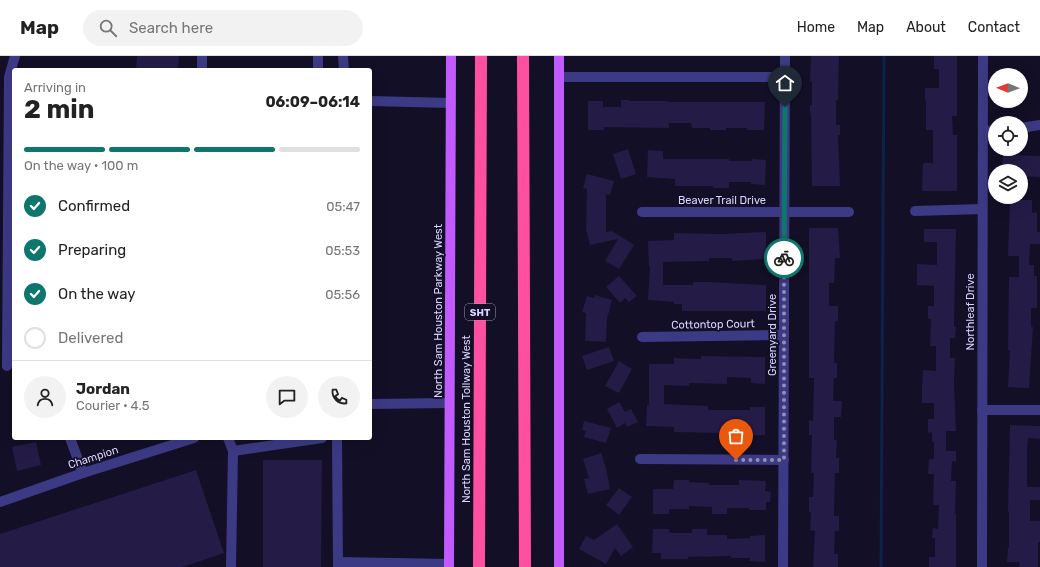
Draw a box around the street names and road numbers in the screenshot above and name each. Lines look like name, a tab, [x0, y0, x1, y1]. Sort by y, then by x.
street label: Beaver Trail Drive	[678, 194, 766, 207]
street label: North Sam Houston Parkway West	[432, 223, 445, 398]
street label: Northleaf Drive	[964, 273, 977, 351]
street label: Greenyard Drive	[766, 294, 779, 376]
road number: SHT	[465, 304, 495, 320]
street label: Cottontop Court	[671, 317, 756, 332]
street label: North Sam Houston Tollway West	[460, 334, 473, 503]
street label: Champion	[66, 443, 120, 472]

